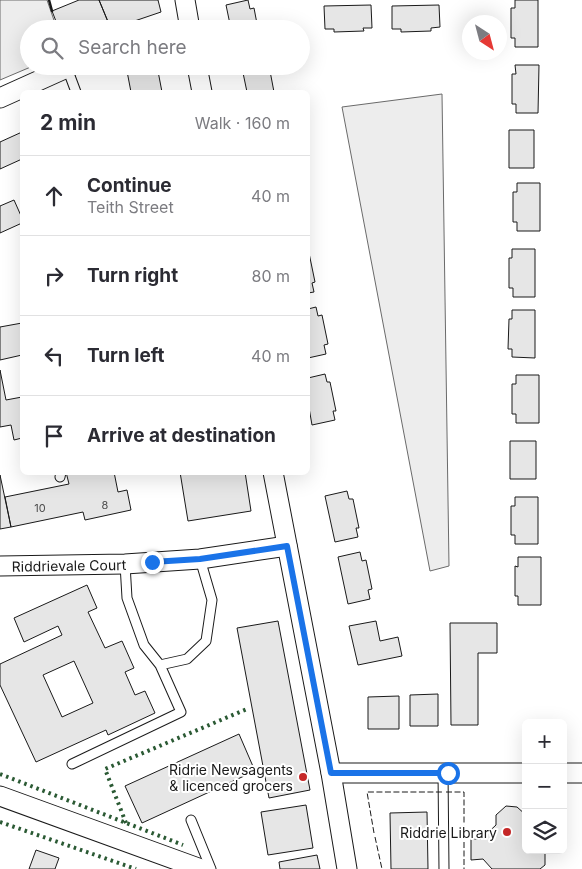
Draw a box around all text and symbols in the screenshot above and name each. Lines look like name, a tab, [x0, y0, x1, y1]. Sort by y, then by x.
north arrow	[462, 15, 507, 60]
search box	[20, 20, 310, 75]
icon: search	[38, 34, 66, 62]
text: Search here	[78, 36, 187, 59]
text: 2 min	[40, 110, 96, 135]
text: Walk · 160 m	[195, 113, 290, 133]
text: Continue	[87, 174, 172, 197]
icon: ahead	[40, 182, 68, 210]
text: 40 m	[251, 186, 290, 206]
text: Teith Street	[87, 197, 174, 217]
icon: right	[40, 262, 68, 290]
text: Turn right	[87, 264, 178, 287]
text: 80 m	[251, 266, 290, 286]
icon: left	[40, 342, 68, 370]
text: Turn left	[87, 344, 165, 367]
text: 40 m	[251, 346, 290, 366]
icon: arrive	[40, 422, 68, 450]
text: Arrive at destination	[87, 424, 276, 447]
house number: 8	[102, 498, 109, 512]
house number: 10	[34, 501, 46, 515]
route end	[141, 551, 164, 574]
street label: Riddrievale Court	[12, 555, 127, 574]
map controls	[522, 719, 567, 854]
button: +	[522, 719, 567, 764]
place label: Ridrie Newsagents & licenced grocers	[169, 761, 293, 794]
route start	[437, 762, 460, 785]
button: −	[522, 764, 567, 809]
marker: Ridrie Newsagents & licenced grocers	[297, 771, 309, 783]
button: layers	[522, 809, 567, 854]
place label: Riddrie Library	[400, 824, 497, 841]
marker: Riddrie Library	[501, 826, 513, 838]

